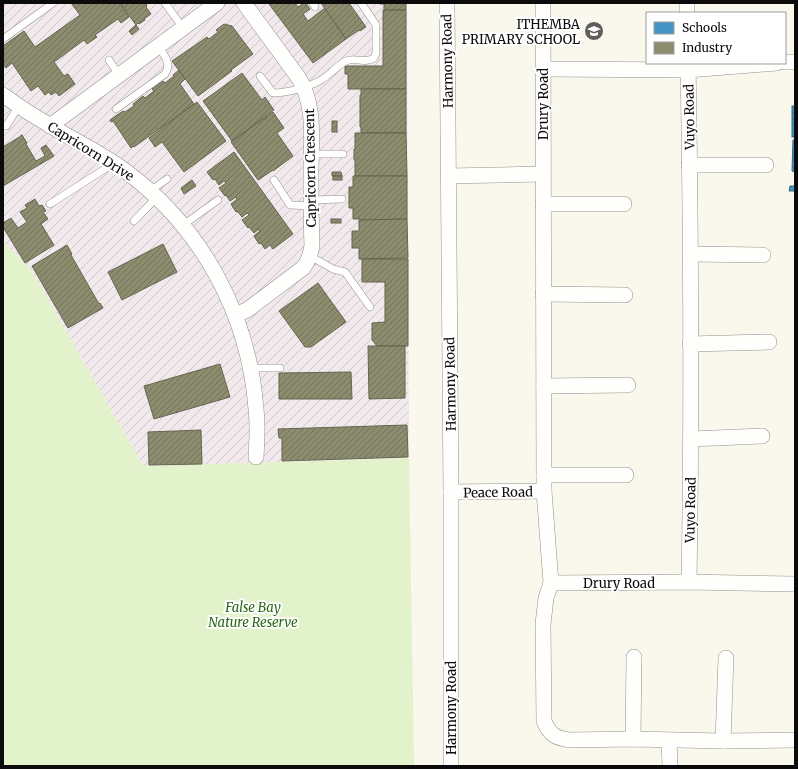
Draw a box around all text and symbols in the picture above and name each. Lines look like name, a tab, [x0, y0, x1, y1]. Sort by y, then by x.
legend	[646, 12, 786, 64]
street label: Harmony Road	[438, 14, 457, 108]
place label: ITHEMBA PRIMARY SCHOOL	[462, 16, 581, 48]
school or university icon: ITHEMBA PRIMARY SCHOOL	[583, 20, 605, 42]
text: Schools	[682, 20, 727, 35]
text: Industry	[682, 40, 732, 55]
street label: Drury Road	[535, 68, 552, 140]
street label: Vuyo Road	[680, 84, 699, 151]
street label: Capricorn Crescent	[301, 108, 320, 228]
street label: Capricorn Drive	[44, 118, 137, 185]
street label: Harmony Road	[441, 337, 460, 431]
street label: Vuyo Road	[681, 477, 700, 544]
street label: Peace Road	[463, 483, 533, 502]
street label: Drury Road	[583, 575, 655, 592]
park label: False Bay Nature Reserve	[208, 599, 298, 631]
street label: Harmony Road	[443, 661, 460, 755]

